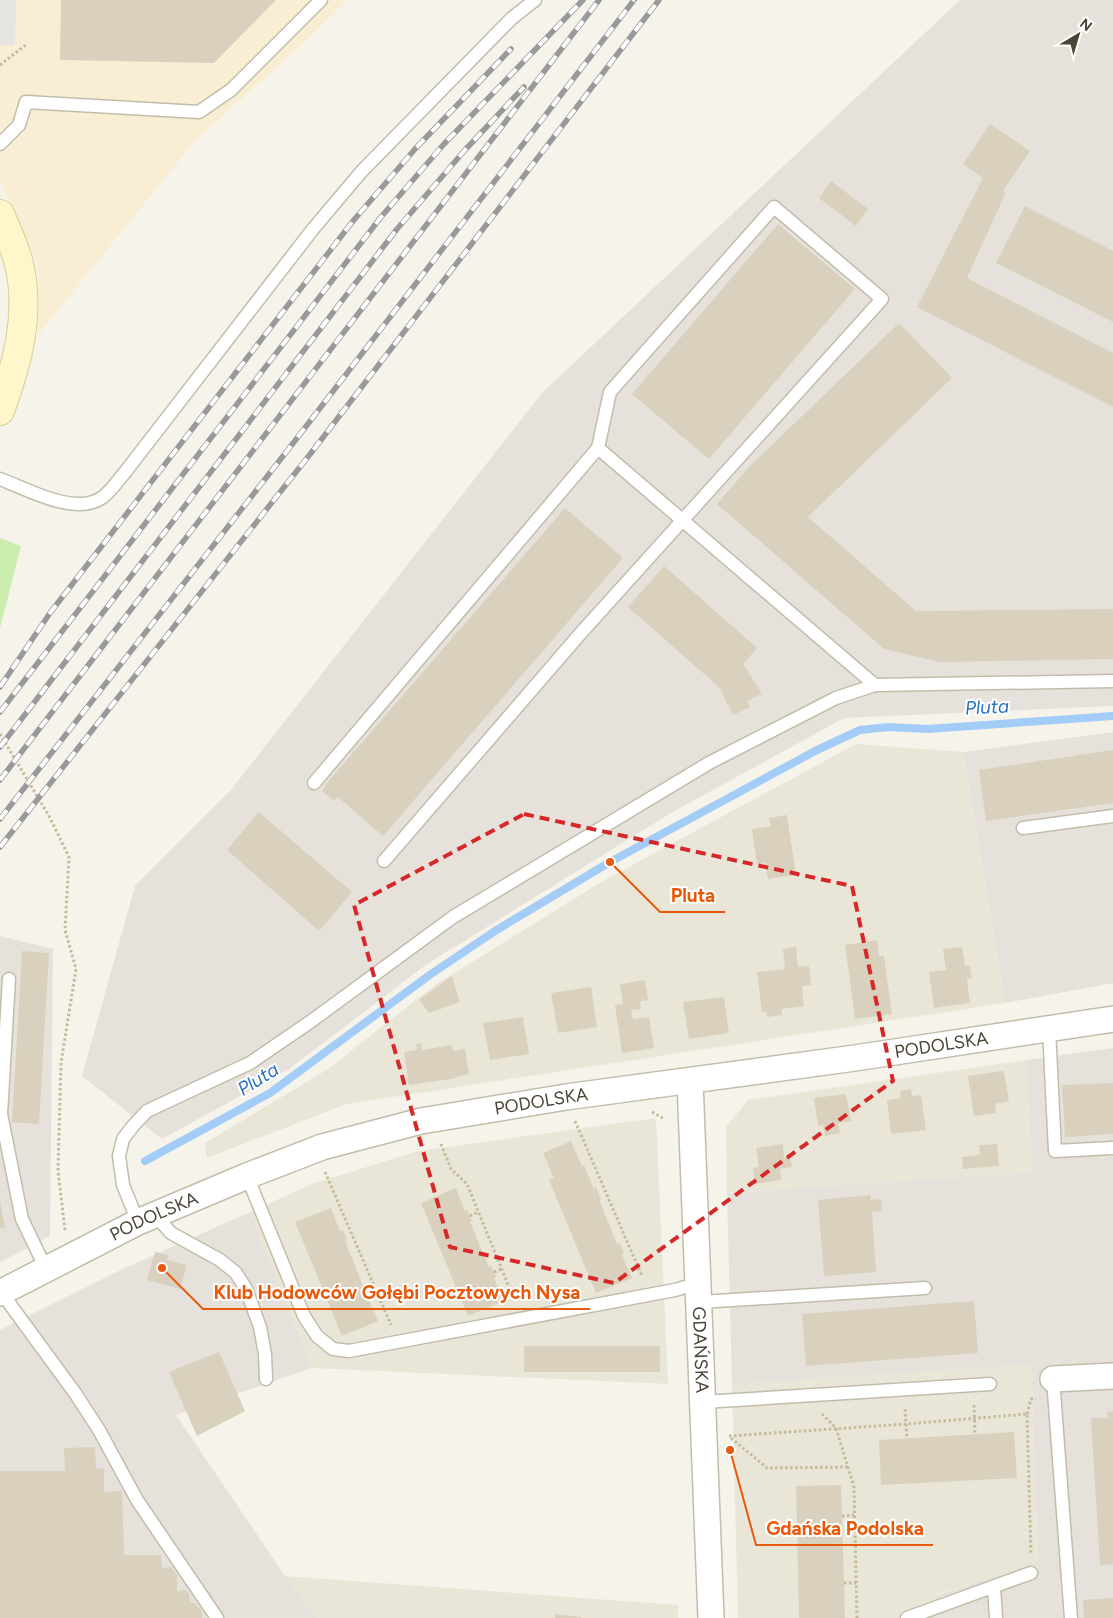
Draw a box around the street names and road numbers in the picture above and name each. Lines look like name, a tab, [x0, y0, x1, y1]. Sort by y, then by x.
street label: PODOLSKA	[893, 1027, 989, 1063]
street label: PODOLSKA	[493, 1083, 589, 1120]
street label: PODOLSKA	[106, 1187, 201, 1246]
street label: GDAŃSKA	[688, 1306, 713, 1393]

